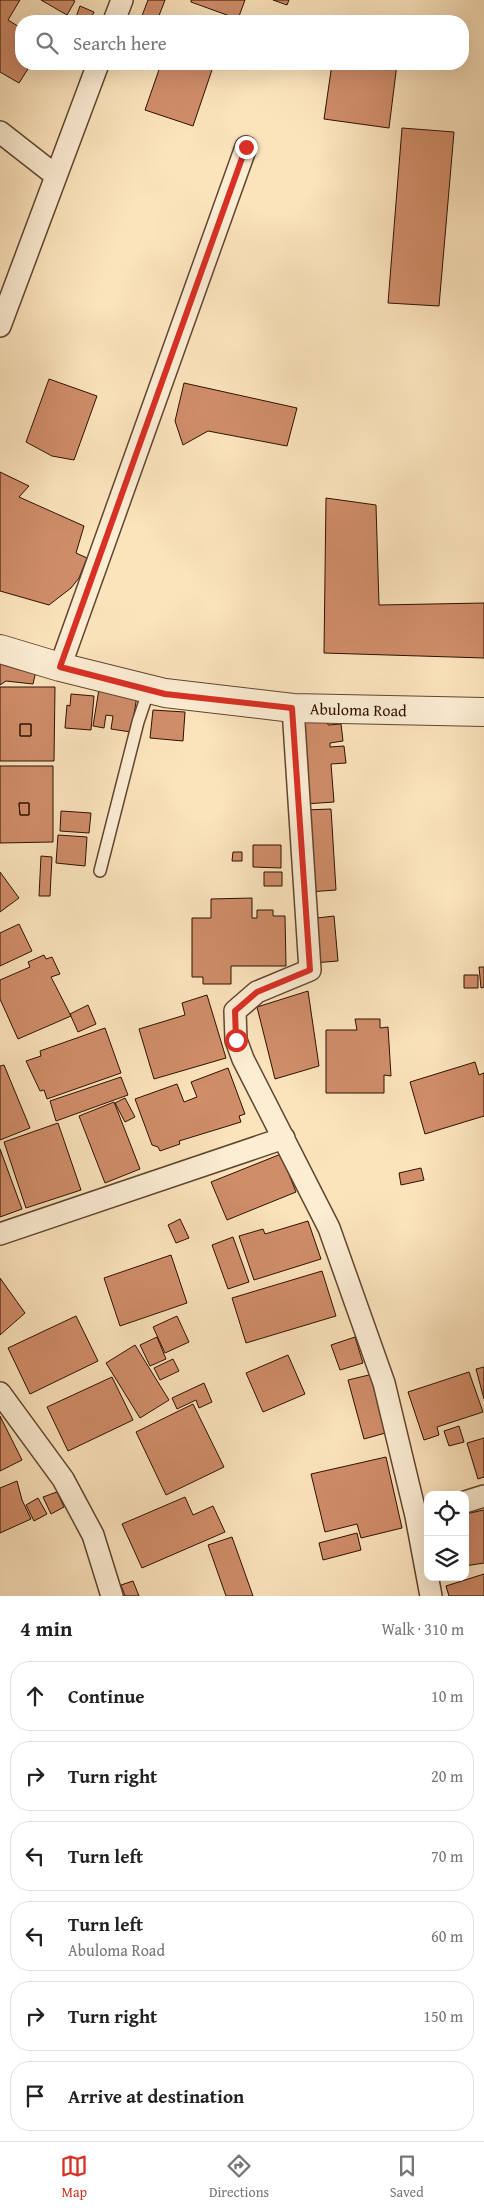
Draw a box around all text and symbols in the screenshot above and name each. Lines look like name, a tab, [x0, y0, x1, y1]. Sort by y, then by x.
search box	[15, 15, 469, 70]
icon: search	[33, 29, 61, 57]
text: Search here	[73, 29, 167, 57]
route end	[235, 136, 258, 159]
street label: Abuloma Road	[310, 696, 407, 722]
route start	[225, 1029, 248, 1052]
map controls	[424, 1491, 469, 1581]
button: locate	[424, 1491, 469, 1536]
button: layers	[424, 1536, 469, 1581]
text: 4 min	[20, 1613, 72, 1644]
text: Walk · 310 m	[381, 1617, 464, 1641]
icon: ahead	[21, 1682, 49, 1710]
text: Continue	[68, 1682, 145, 1710]
text: 10 m	[431, 1684, 463, 1708]
icon: right	[21, 1762, 49, 1790]
text: Turn right	[68, 1762, 157, 1790]
text: 20 m	[431, 1764, 463, 1788]
icon: left	[21, 1842, 49, 1870]
text: Turn left	[68, 1842, 143, 1870]
text: 70 m	[431, 1844, 463, 1868]
text: Turn left	[68, 1910, 143, 1938]
icon: left	[21, 1922, 49, 1950]
text: 60 m	[431, 1924, 463, 1948]
text: Abuloma Road	[68, 1938, 165, 1962]
icon: right	[21, 2002, 49, 2030]
text: Turn right	[68, 2002, 157, 2030]
text: 150 m	[423, 2004, 463, 2028]
icon: arrive	[21, 2082, 49, 2110]
text: Arrive at destination	[68, 2082, 244, 2110]
tab: Map	[60, 2152, 88, 2202]
tab: Directions	[209, 2152, 269, 2202]
tab: Saved	[390, 2152, 424, 2202]

